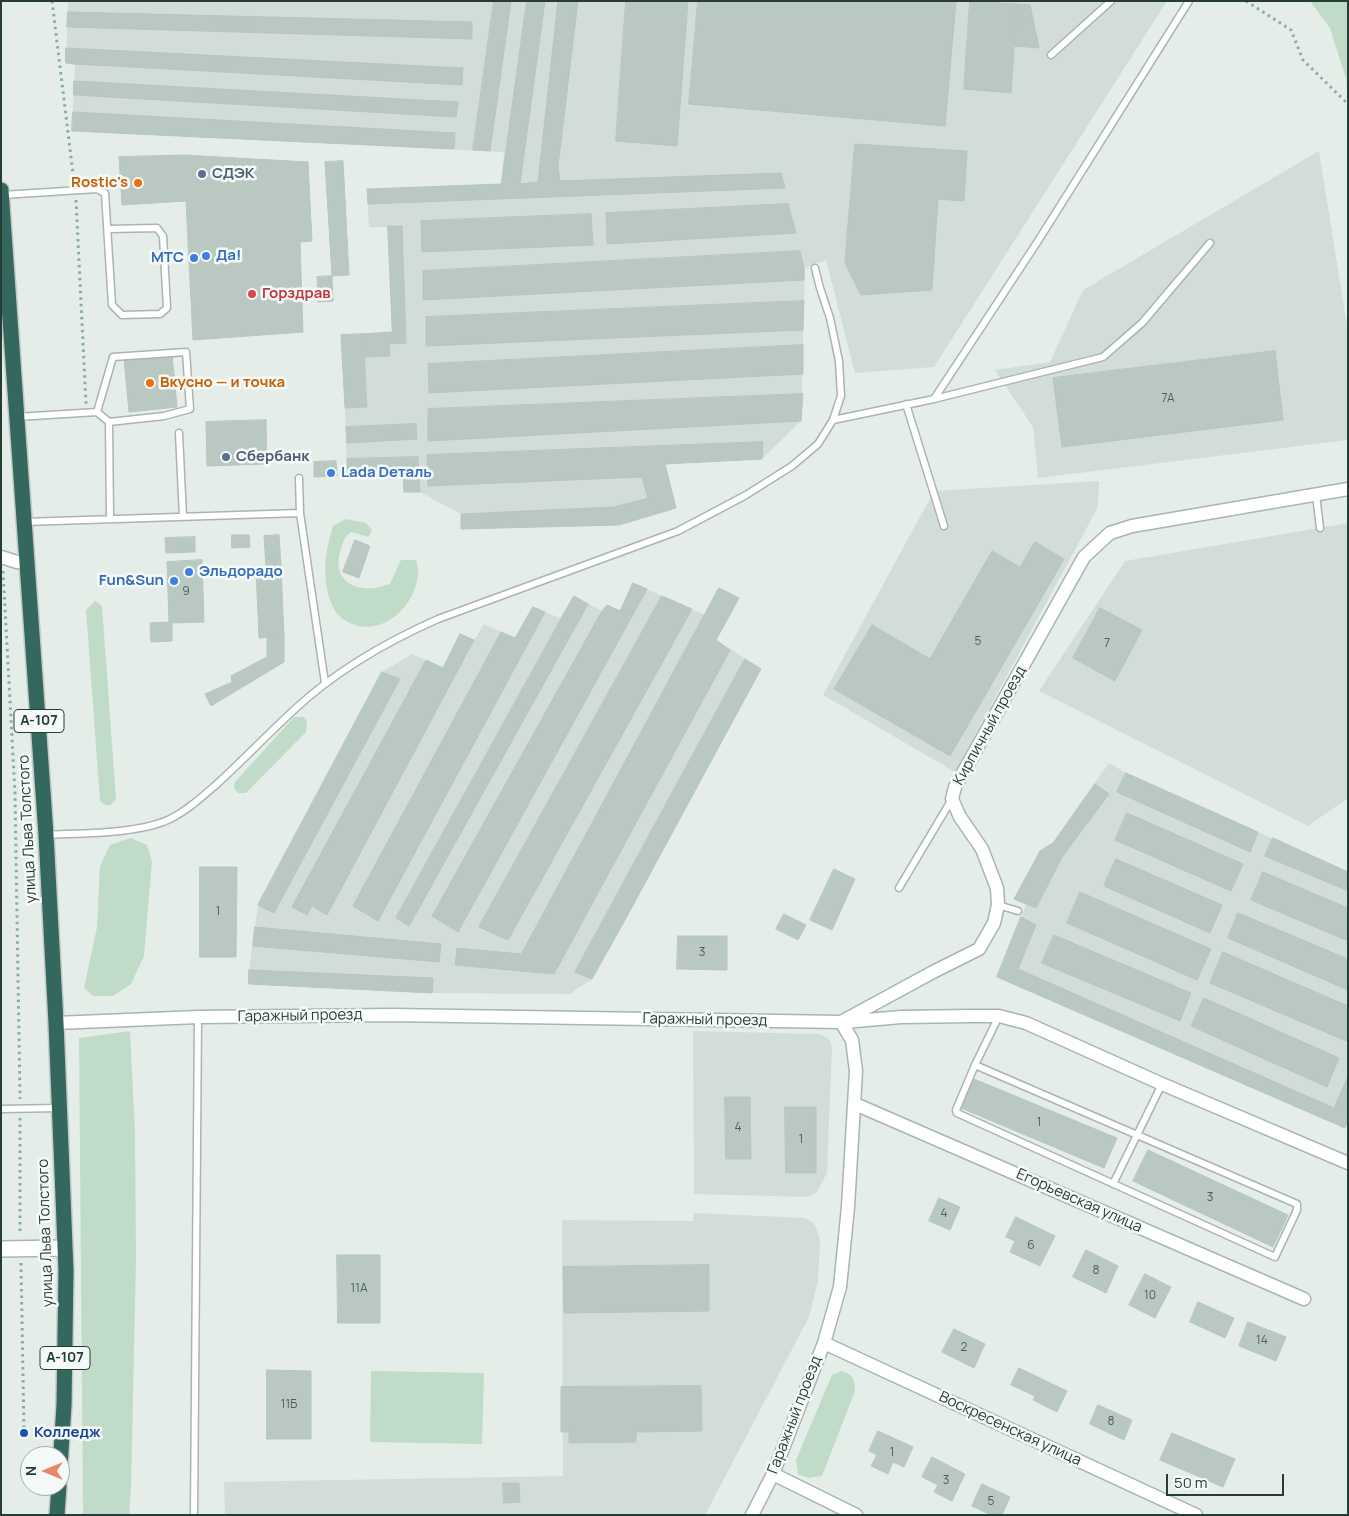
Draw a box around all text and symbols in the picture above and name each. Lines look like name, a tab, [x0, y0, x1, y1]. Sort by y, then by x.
place label: СДЭК	[212, 165, 255, 183]
marker: СДЭК	[196, 168, 208, 180]
place label: Rostic's	[71, 174, 128, 192]
marker: Rostic's	[132, 177, 144, 189]
place label: Да!	[216, 247, 241, 265]
place label: МТС	[151, 249, 184, 267]
marker: Да!	[200, 250, 212, 262]
marker: МТС	[188, 252, 200, 264]
place label: Горздрав	[262, 285, 331, 303]
marker: Горздрав	[246, 288, 258, 300]
place label: Вкусно — и точка	[160, 374, 285, 392]
marker: Вкусно — и точка	[144, 377, 156, 389]
house number: 7А	[1161, 392, 1175, 406]
place label: Сбербанк	[236, 448, 309, 466]
marker: Сбербанк	[220, 451, 232, 463]
place label: Lada Dеталь	[341, 464, 432, 482]
marker: Lada Dеталь	[325, 467, 337, 479]
place label: Эльдорадо	[199, 563, 283, 581]
marker: Эльдорадо	[183, 566, 195, 578]
place label: Fun&Sun	[99, 572, 164, 590]
marker: Fun&Sun	[168, 575, 180, 587]
house number: 9	[182, 585, 190, 599]
house number: 5	[975, 635, 981, 649]
house number: 7	[1104, 637, 1110, 651]
street label: Кирпичный проезд	[950, 663, 1030, 789]
road number: А-107	[14, 709, 64, 732]
street label: улица Льва Толстого	[15, 754, 41, 904]
house number: 1	[216, 905, 220, 919]
house number: 3	[699, 946, 705, 960]
street label: Гаражный проезд	[238, 1006, 362, 1026]
street label: Гаражный проезд	[643, 1010, 767, 1030]
house number: 1	[1037, 1116, 1041, 1130]
house number: 4	[734, 1121, 742, 1135]
house number: 1	[799, 1133, 803, 1147]
street label: улица Льва Толстого	[34, 1159, 58, 1307]
street label: Егорьевская улица	[1013, 1165, 1145, 1237]
house number: 3	[1207, 1191, 1213, 1205]
house number: 4	[940, 1207, 948, 1221]
house number: 6	[1027, 1239, 1035, 1253]
house number: 8	[1093, 1264, 1099, 1278]
house number: 11А	[351, 1282, 367, 1296]
house number: 10	[1144, 1289, 1156, 1303]
house number: 14	[1256, 1334, 1268, 1348]
house number: 2	[961, 1341, 967, 1355]
road number: А-107	[40, 1346, 90, 1370]
street label: Гаражный проезд	[764, 1354, 826, 1476]
street label: Воскресенская улица	[936, 1388, 1084, 1470]
house number: 11Б	[281, 1398, 297, 1412]
house number: 8	[1108, 1415, 1114, 1429]
place label: Колледж	[34, 1424, 101, 1442]
marker: Колледж	[18, 1427, 30, 1439]
north arrow	[20, 1446, 70, 1496]
house number: 1	[890, 1446, 894, 1460]
scale bar	[1169, 1464, 1286, 1496]
text: N	[21, 1466, 40, 1476]
text: 50 m	[1174, 1472, 1208, 1493]
house number: 3	[943, 1474, 949, 1488]
house number: 5	[988, 1495, 994, 1509]

